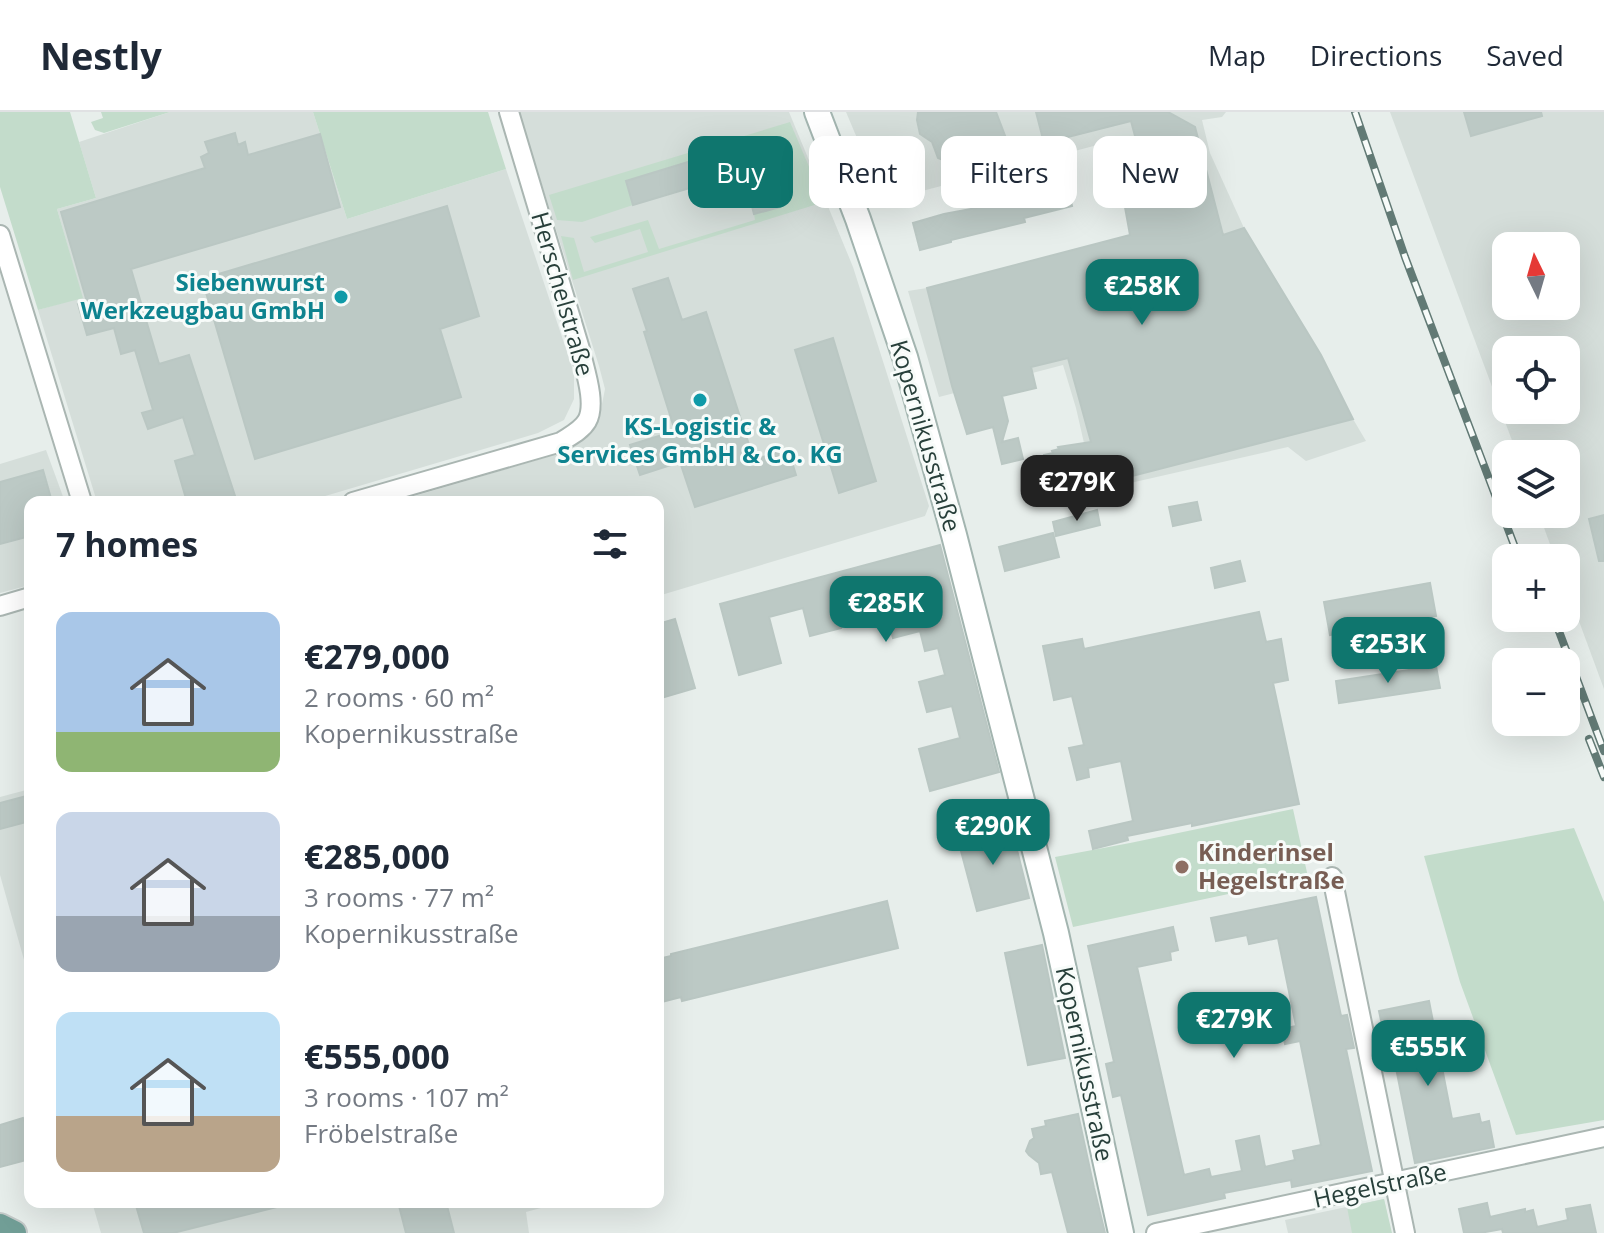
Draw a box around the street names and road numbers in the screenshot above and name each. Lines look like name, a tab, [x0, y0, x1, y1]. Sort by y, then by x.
street label: Herschelstraße	[524, 207, 603, 380]
street label: Kopernikusstraße	[883, 336, 970, 535]
street label: Kopernikusstraße	[1049, 963, 1122, 1164]
street label: Hegelstraße	[1310, 1154, 1449, 1215]

